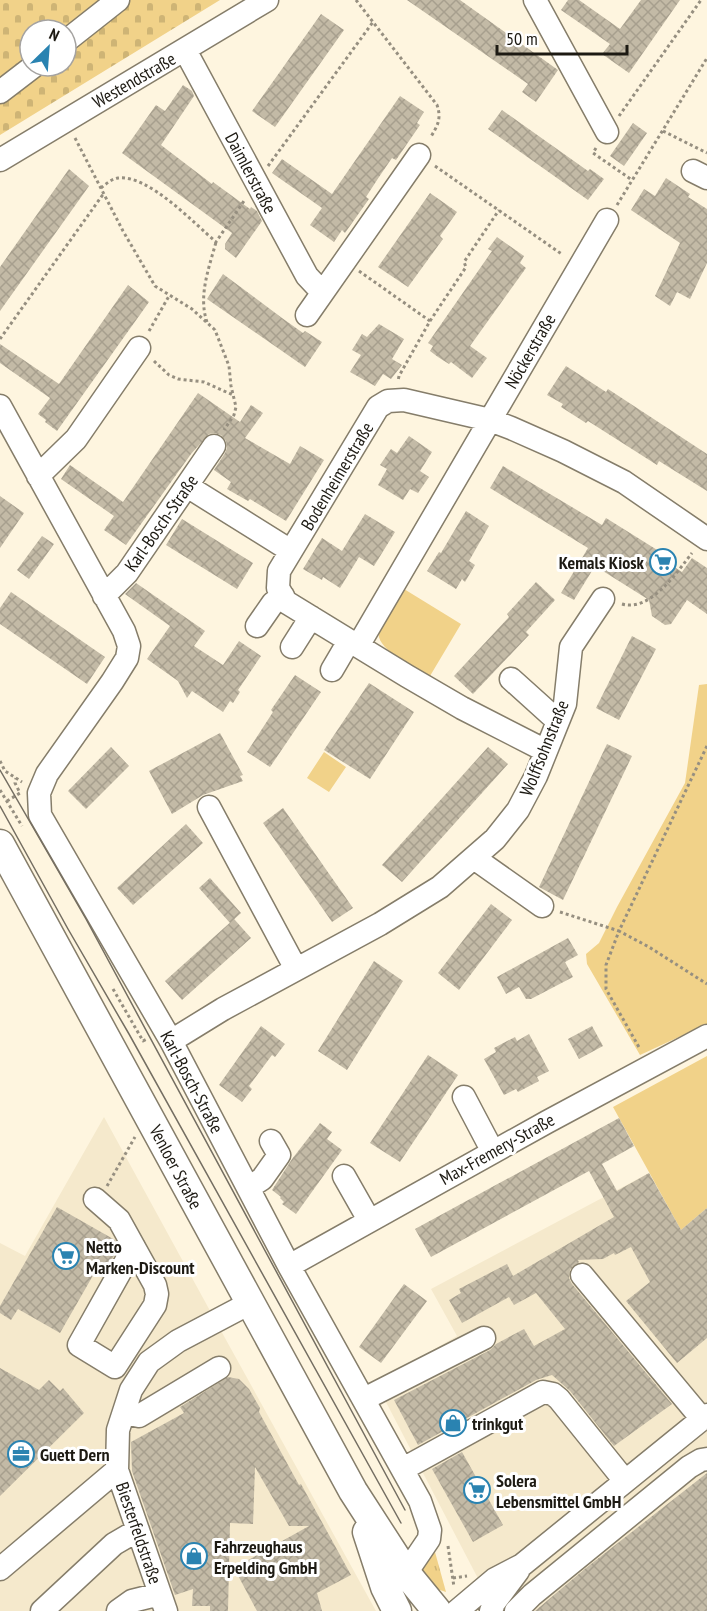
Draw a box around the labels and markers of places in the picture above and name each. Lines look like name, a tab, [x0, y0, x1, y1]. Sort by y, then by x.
supermarket icon: Kemals Kiosk	[648, 547, 678, 577]
place label: Kemals Kiosk	[559, 551, 645, 574]
place label: Netto Marken-Discount	[86, 1235, 195, 1279]
supermarket icon: Netto Marken-Discount	[51, 1241, 81, 1271]
shop icon: trinkgut	[438, 1408, 468, 1438]
place label: trinkgut	[472, 1412, 524, 1435]
office icon: Guett Dern	[6, 1439, 36, 1469]
place label: Guett Dern	[40, 1443, 110, 1466]
place label: Solera Lebensmittel GmbH	[496, 1469, 621, 1513]
supermarket icon: Solera Lebensmittel GmbH	[462, 1475, 492, 1505]
place label: Fahrzeughaus Erpelding GmbH	[214, 1535, 317, 1579]
shop icon: Fahrzeughaus Erpelding GmbH	[179, 1541, 209, 1571]

